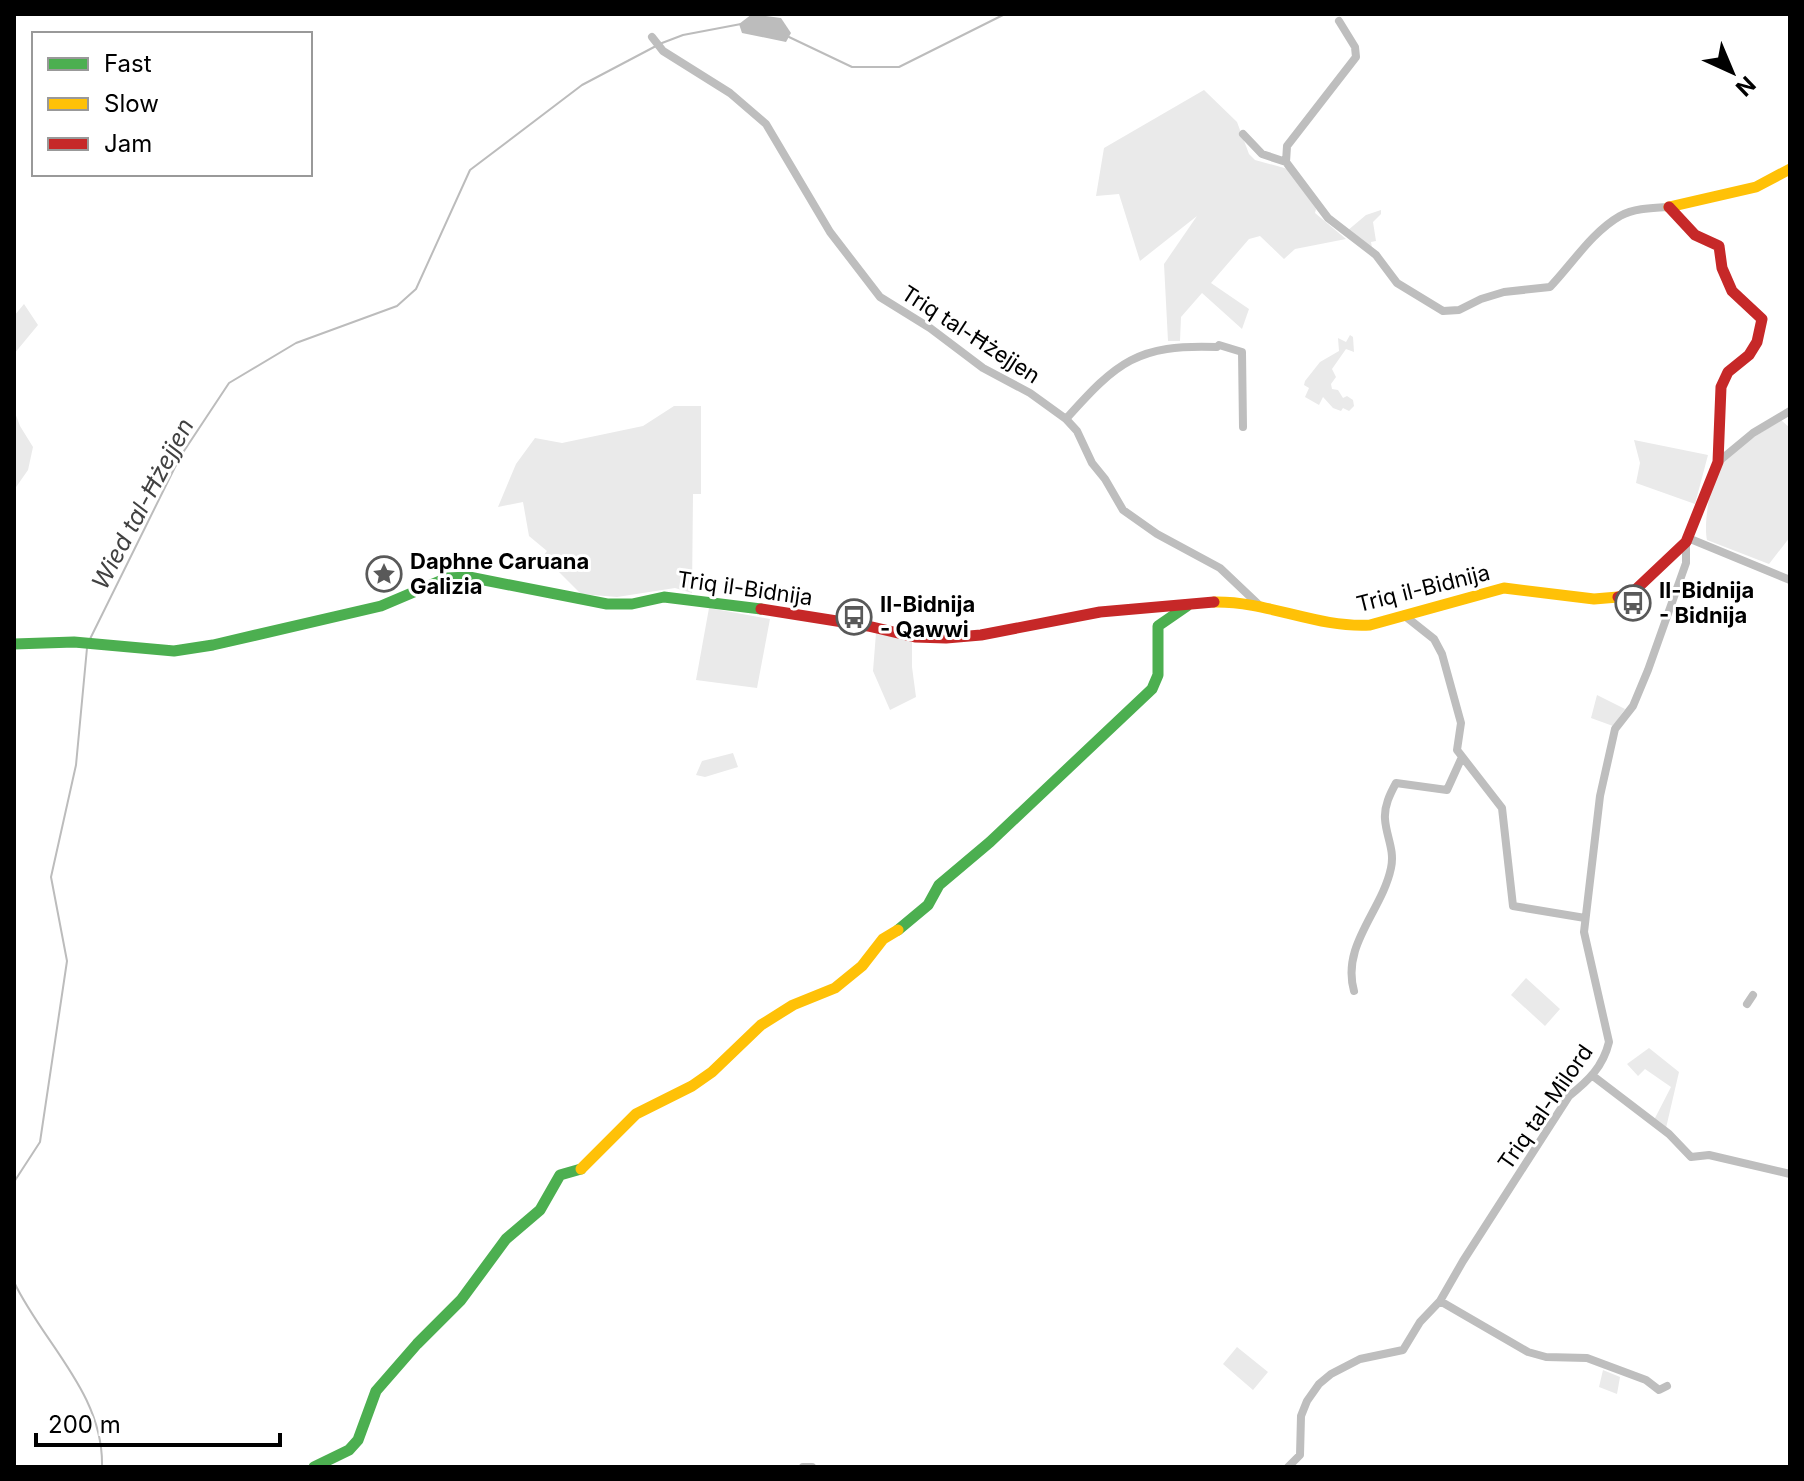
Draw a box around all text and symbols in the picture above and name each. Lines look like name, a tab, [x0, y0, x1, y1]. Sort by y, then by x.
legend	[32, 32, 312, 176]
north arrow	[1692, 32, 1772, 112]
text: Fast	[104, 49, 152, 78]
text: N	[1731, 71, 1761, 102]
text: Slow	[104, 89, 159, 118]
text: Jam	[104, 129, 152, 158]
street label: Triq tal-Ħżejjen	[897, 280, 1045, 388]
water label: Wied tal-Ħżejjen	[85, 414, 200, 594]
place label: Daphne Caruana Galizia	[410, 548, 589, 599]
place icon: Daphne Caruana Galizia	[365, 555, 403, 593]
street label: Triq il-Bidnija	[1354, 559, 1492, 617]
street label: Triq il-Bidnija	[676, 566, 814, 610]
place label: Il-Bidnija - Bidnija	[1659, 577, 1754, 628]
bus stop icon: Il-Bidnija - Bidnija	[1614, 584, 1652, 622]
place label: Il-Bidnija - Qawwi	[880, 591, 975, 642]
bus stop icon: Il-Bidnija - Qawwi	[835, 598, 873, 636]
street label: Triq tal-Milord	[1492, 1039, 1598, 1175]
scale bar	[36, 1397, 280, 1447]
text: 200 m	[48, 1410, 121, 1439]

